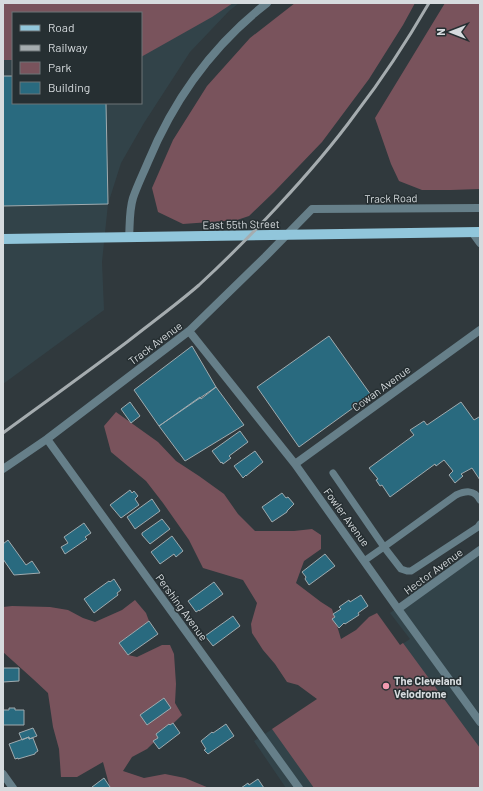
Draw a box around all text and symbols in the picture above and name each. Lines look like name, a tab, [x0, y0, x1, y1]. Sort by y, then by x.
legend	[12, 12, 142, 104]
north arrow	[431, 12, 471, 52]
text: Road	[48, 20, 75, 34]
text: N	[434, 28, 447, 36]
text: Railway	[48, 40, 88, 54]
text: Park	[48, 60, 72, 74]
text: Building	[48, 80, 90, 94]
street label: Track Road	[364, 191, 418, 205]
street label: East 55th Street	[202, 217, 280, 231]
street label: Track Avenue	[126, 319, 184, 367]
street label: Cowan Avenue	[349, 362, 413, 414]
street label: Fowler Avenue	[321, 485, 373, 549]
street label: Hector Avenue	[401, 545, 465, 597]
street label: Pershing Avenue	[153, 571, 211, 643]
place label: The Cleveland Velodrome	[394, 674, 462, 700]
marker: The Cleveland Velodrome	[381, 681, 391, 691]

